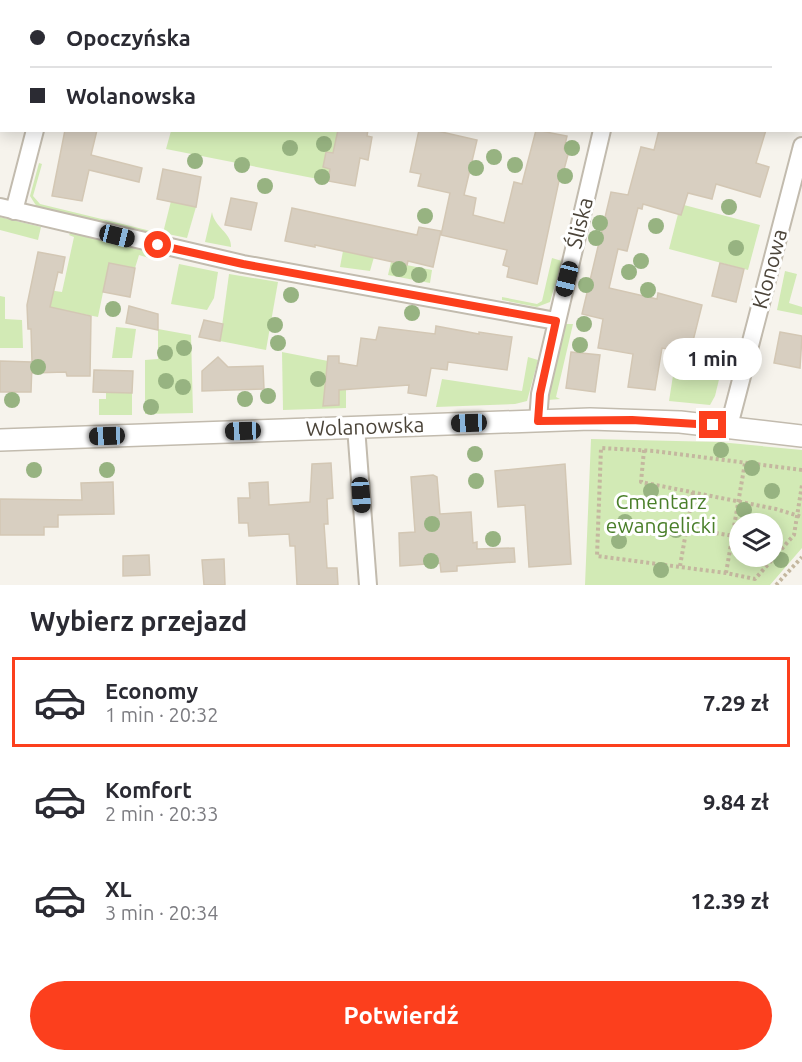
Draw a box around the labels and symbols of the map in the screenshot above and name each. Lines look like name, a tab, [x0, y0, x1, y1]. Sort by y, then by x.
street label: Śliska	[561, 195, 597, 251]
car	[97, 223, 137, 249]
street label: Klonowa	[747, 226, 791, 311]
route start	[144, 231, 171, 258]
car	[554, 259, 580, 299]
callout: 1 min	[664, 338, 762, 380]
route end	[699, 411, 726, 438]
street label: Wolanowska	[305, 412, 425, 440]
car	[451, 413, 487, 433]
car	[225, 421, 261, 441]
car	[89, 426, 125, 446]
car	[351, 476, 371, 514]
park label: Cmentarz ewangelicki	[606, 489, 716, 537]

